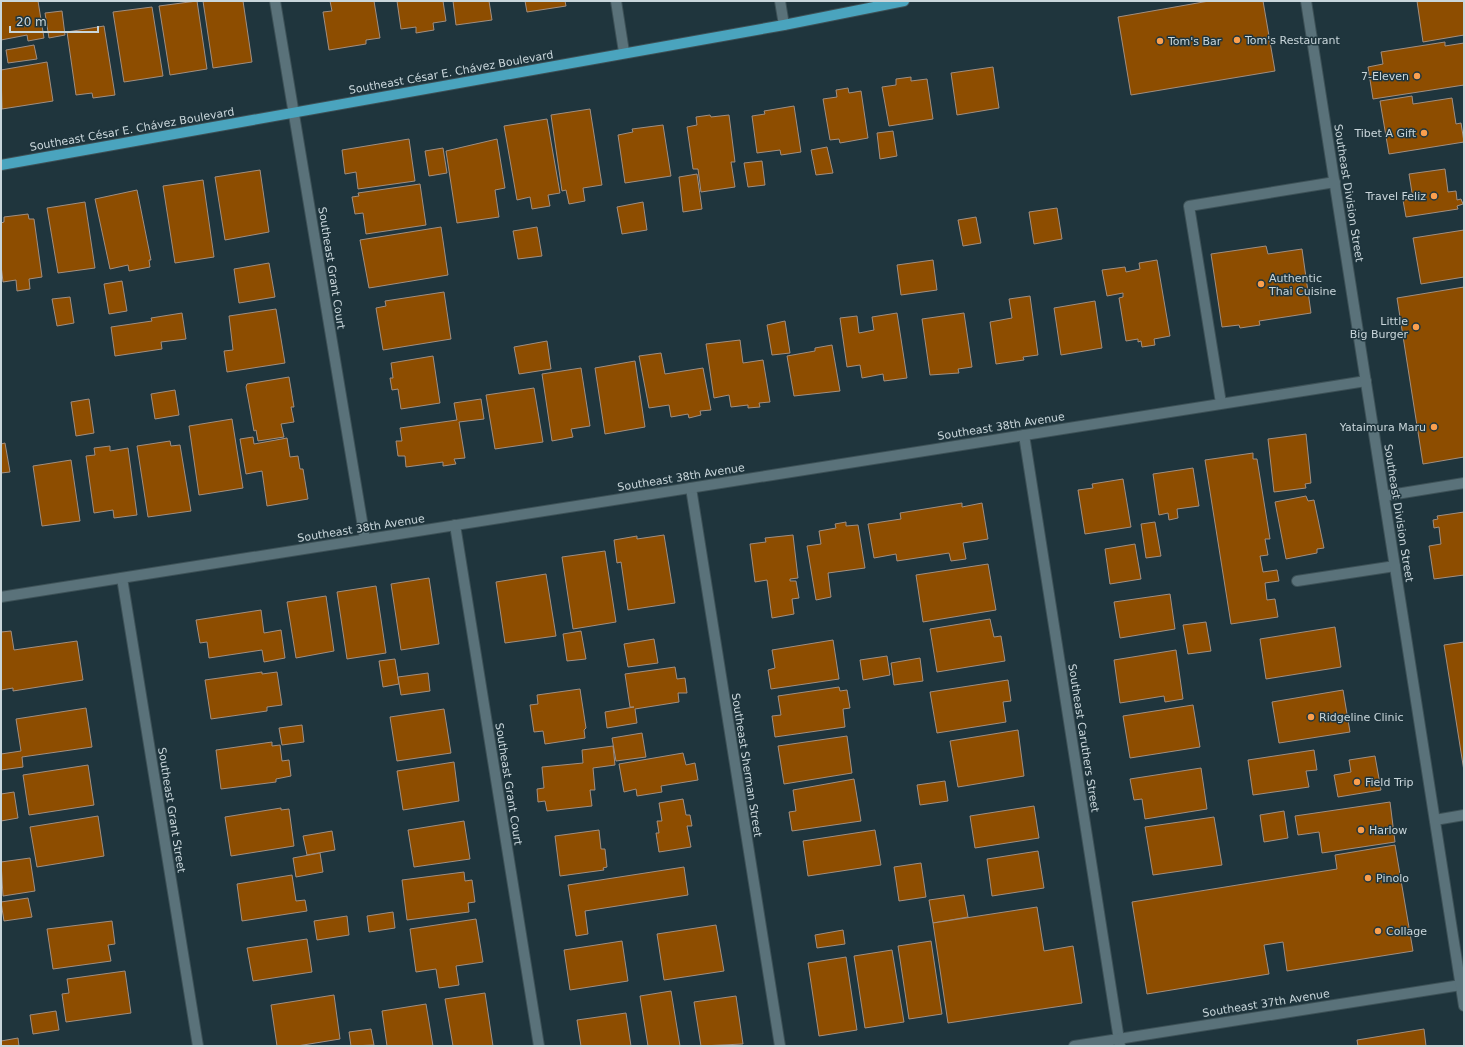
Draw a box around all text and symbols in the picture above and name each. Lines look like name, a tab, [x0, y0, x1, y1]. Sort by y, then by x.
scale bar	[10, 8, 98, 34]
text: 20 m	[16, 15, 47, 29]
place label: Tom's Restaurant	[1244, 34, 1340, 47]
place label: Tom's Bar	[1167, 35, 1222, 48]
marker: Tom's Restaurant	[1232, 35, 1242, 45]
marker: Tom's Bar	[1155, 36, 1165, 46]
street label: Southeast César E. Chávez Boulevard	[348, 48, 554, 97]
place label: 7-Eleven	[1361, 70, 1409, 83]
marker: 7-Eleven	[1412, 71, 1422, 81]
street label: Southeast César E. Chávez Boulevard	[29, 105, 235, 154]
street label: Southeast Division Street	[1331, 123, 1366, 264]
place label: Tibet A Gift	[1353, 127, 1417, 140]
marker: Tibet A Gift	[1419, 128, 1429, 138]
place label: Travel Feliz	[1364, 190, 1426, 203]
marker: Travel Feliz	[1429, 191, 1439, 201]
street label: Southeast Grant Court	[315, 206, 348, 331]
place label: Authentic Thai Cuisine	[1268, 272, 1336, 298]
marker: Authentic Thai Cuisine	[1256, 279, 1266, 289]
place label: Little Big Burger	[1350, 315, 1408, 341]
marker: Little Big Burger	[1411, 322, 1421, 332]
street label: Southeast 38th Avenue	[937, 410, 1066, 443]
place label: Yataimura Maru	[1339, 421, 1426, 434]
marker: Yataimura Maru	[1429, 422, 1439, 432]
street label: Southeast Division Street	[1381, 443, 1416, 584]
street label: Southeast 38th Avenue	[617, 461, 746, 494]
street label: Southeast 38th Avenue	[297, 512, 426, 545]
street label: Southeast Caruthers Street	[1065, 663, 1102, 814]
street label: Southeast Sherman Street	[729, 692, 764, 839]
place label: Ridgeline Clinic	[1319, 711, 1404, 724]
marker: Ridgeline Clinic	[1306, 712, 1316, 722]
street label: Southeast Grant Court	[492, 722, 525, 847]
street label: Southeast Grant Street	[155, 746, 188, 874]
place label: Field Trip	[1365, 776, 1414, 789]
marker: Field Trip	[1352, 777, 1362, 787]
place label: Harlow	[1369, 824, 1407, 837]
marker: Harlow	[1356, 825, 1366, 835]
place label: Pinolo	[1376, 872, 1409, 885]
marker: Pinolo	[1363, 873, 1373, 883]
place label: Collage	[1386, 925, 1427, 938]
marker: Collage	[1373, 926, 1383, 936]
street label: Southeast 37th Avenue	[1202, 987, 1331, 1020]

